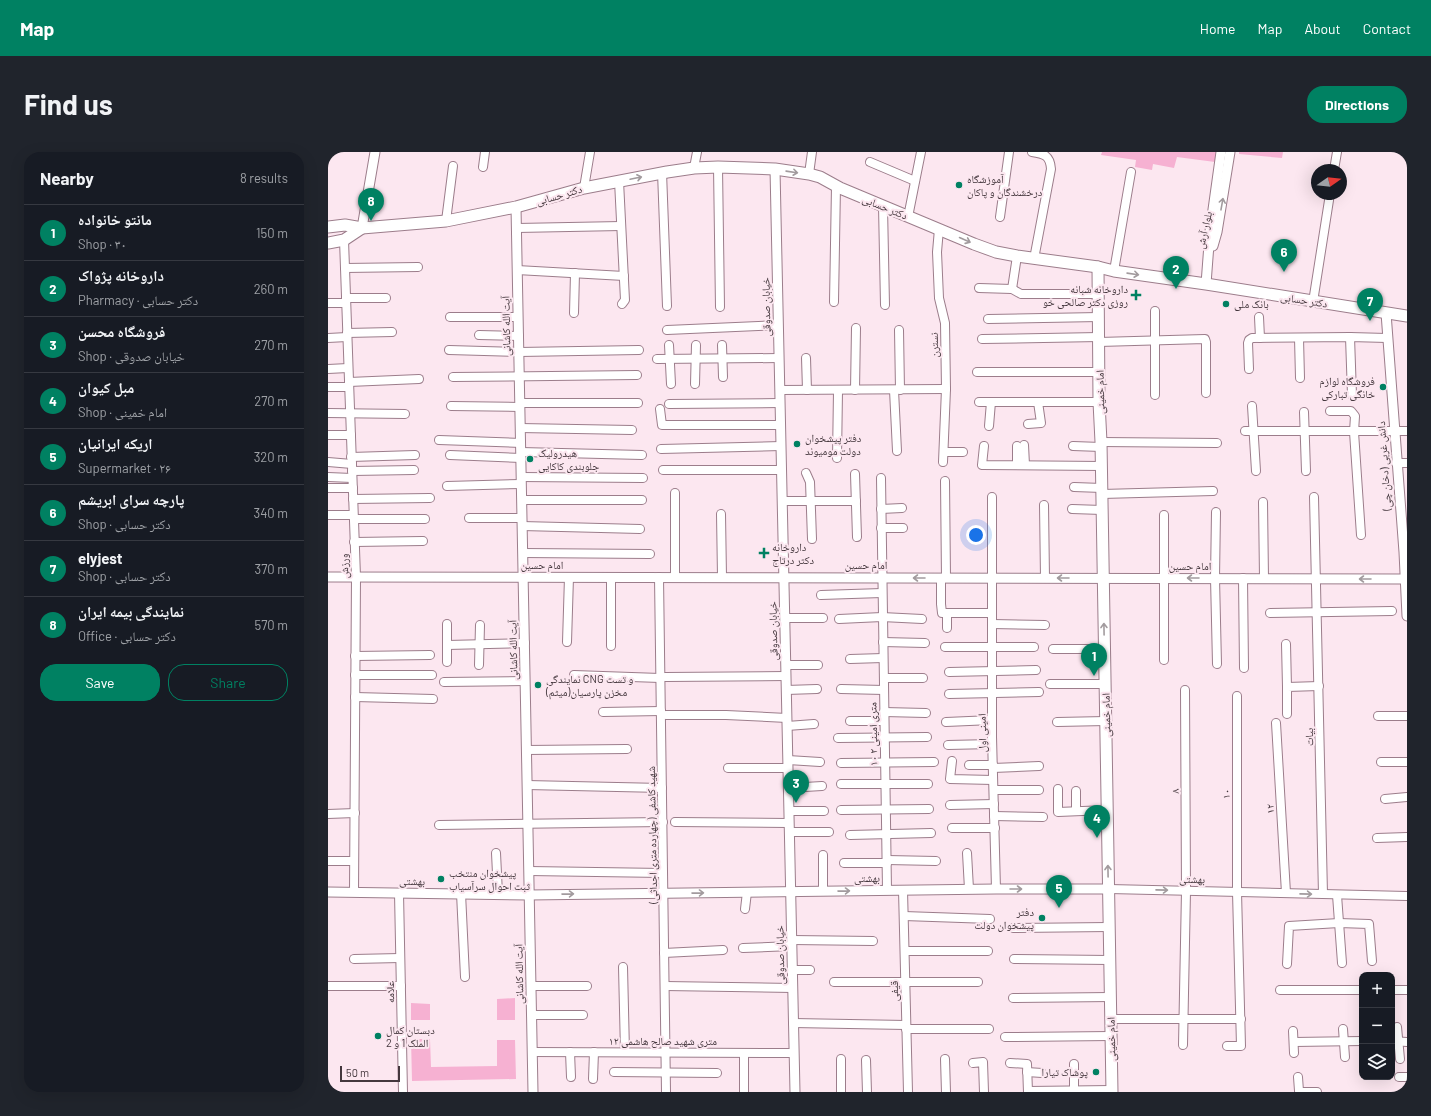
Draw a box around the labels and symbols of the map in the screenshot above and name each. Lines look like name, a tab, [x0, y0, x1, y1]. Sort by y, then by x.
north arrow	[1311, 164, 1347, 200]
one-way arrow	[785, 168, 798, 176]
place label: آموزشگاه درخشندگان و پاکان	[967, 172, 1043, 199]
one-way arrow	[629, 174, 642, 182]
marker: آموزشگاه درخشندگان و پاکان	[954, 180, 964, 190]
street label: دکتر حسابی	[534, 182, 584, 208]
pin: 8	[358, 188, 384, 221]
street label: دکتر حسابی	[860, 192, 910, 223]
one-way arrow	[1218, 197, 1226, 210]
street label: بلوار آرش	[1193, 210, 1215, 250]
one-way arrow	[958, 237, 970, 245]
pin: 6	[1271, 239, 1297, 272]
pin: 2	[1163, 256, 1189, 289]
one-way arrow	[1126, 270, 1139, 278]
street label: خیابان صدوقی	[758, 277, 774, 337]
place label: داروخانه شبانه روزی دکتر صالحی خو	[1043, 282, 1128, 309]
pin: 7	[1357, 288, 1383, 321]
street label: دکتر حسابی	[1280, 289, 1329, 311]
marker: داروخانه شبانه روزی دکتر صالحی خو	[1131, 290, 1141, 300]
street label: آیت الله کاشانی	[498, 296, 514, 356]
place label: بانک ملی	[1234, 297, 1269, 311]
marker: بانک ملی	[1221, 299, 1231, 309]
street label: نسترن	[927, 332, 941, 358]
street label: امام خمینی	[1093, 370, 1107, 414]
place label: فروشگاه لوازم خانگی تبارکی	[1319, 374, 1375, 401]
marker: فروشگاه لوازم خانگی تبارکی	[1378, 382, 1388, 392]
street label: دانش غربی (دخان چی)	[1374, 420, 1394, 512]
place label: دفتر پیشخوان دولت مومیوند	[805, 431, 862, 457]
marker: دفتر پیشخوان دولت مومیوند	[792, 439, 802, 449]
place label: هیدرولیک جلوبندی کاکایی	[538, 446, 599, 473]
marker: هیدرولیک جلوبندی کاکایی	[525, 454, 535, 464]
your location	[966, 525, 986, 545]
place label: داروخانه دکتر درتاج	[772, 540, 815, 567]
marker: داروخانه دکتر درتاج	[759, 548, 769, 558]
street label: ورزش	[337, 553, 351, 579]
street label: امام حسین	[521, 558, 563, 572]
street label: امام حسین	[845, 558, 887, 572]
street label: امام حسین	[1169, 559, 1211, 573]
one-way arrow	[913, 574, 926, 582]
one-way arrow	[1057, 574, 1070, 582]
one-way arrow	[1187, 574, 1200, 582]
one-way arrow	[1359, 575, 1372, 583]
street label: خیابان صدوقی	[765, 601, 781, 661]
street label: آیت الله کاشانی	[505, 620, 521, 680]
one-way arrow	[1100, 623, 1108, 636]
pin: 1	[1081, 643, 1107, 676]
place label: نمایندگی CNG و تست مخزن پارسیان(میثم)	[545, 672, 633, 700]
marker: نمایندگی CNG و تست مخزن پارسیان(میثم)	[533, 680, 543, 690]
street label: امام خمینی	[1099, 693, 1113, 737]
street label: ۱۰ متری امینی ۲	[865, 702, 881, 766]
street label: امینی اول	[975, 713, 989, 753]
street label: بیات	[1302, 728, 1315, 746]
street label: شهید کاشفی (چهارده متری احداثی)	[644, 766, 660, 905]
pin: 3	[783, 770, 809, 803]
street label: ۸	[1168, 788, 1181, 793]
street label: ۱۰	[1219, 789, 1232, 799]
street label: ۱۲	[1263, 804, 1276, 814]
pin: 4	[1084, 805, 1110, 838]
one-way arrow	[1105, 865, 1112, 878]
place label: پیشخوان منتخب ثبت احوال سرآسیاب	[449, 866, 530, 893]
street label: بهشتی	[854, 871, 880, 885]
street label: بهشتی	[1179, 872, 1205, 886]
street label: بهشتی	[399, 874, 425, 888]
marker: پیشخوان منتخب ثبت احوال سرآسیاب	[436, 874, 446, 884]
pin: 5	[1046, 875, 1072, 908]
one-way arrow	[1009, 885, 1022, 893]
one-way arrow	[1155, 886, 1168, 894]
one-way arrow	[837, 887, 850, 895]
one-way arrow	[691, 889, 704, 897]
one-way arrow	[561, 890, 574, 898]
one-way arrow	[1299, 890, 1312, 898]
place label: دفتر پیشخوان دولت	[974, 905, 1034, 932]
marker: دفتر پیشخوان دولت	[1037, 913, 1047, 923]
street label: خیابان صدوقی	[772, 925, 788, 985]
street label: آیت الله کاشانی	[511, 944, 527, 1004]
street label: علامه	[383, 980, 396, 1003]
street label: قیفی	[887, 980, 901, 1001]
street label: امام خمینی	[1104, 1017, 1118, 1061]
place label: دبستان کمال الملک 1 و 2	[386, 1023, 435, 1049]
marker: دبستان کمال الملک 1 و 2	[373, 1031, 383, 1041]
street label: ۱۲ متری شهید صالح هاشمی	[609, 1034, 717, 1048]
scale bar	[340, 1064, 400, 1083]
place label: پوشاک تیارا	[1042, 1065, 1088, 1079]
marker: پوشاک تیارا	[1091, 1067, 1101, 1077]

